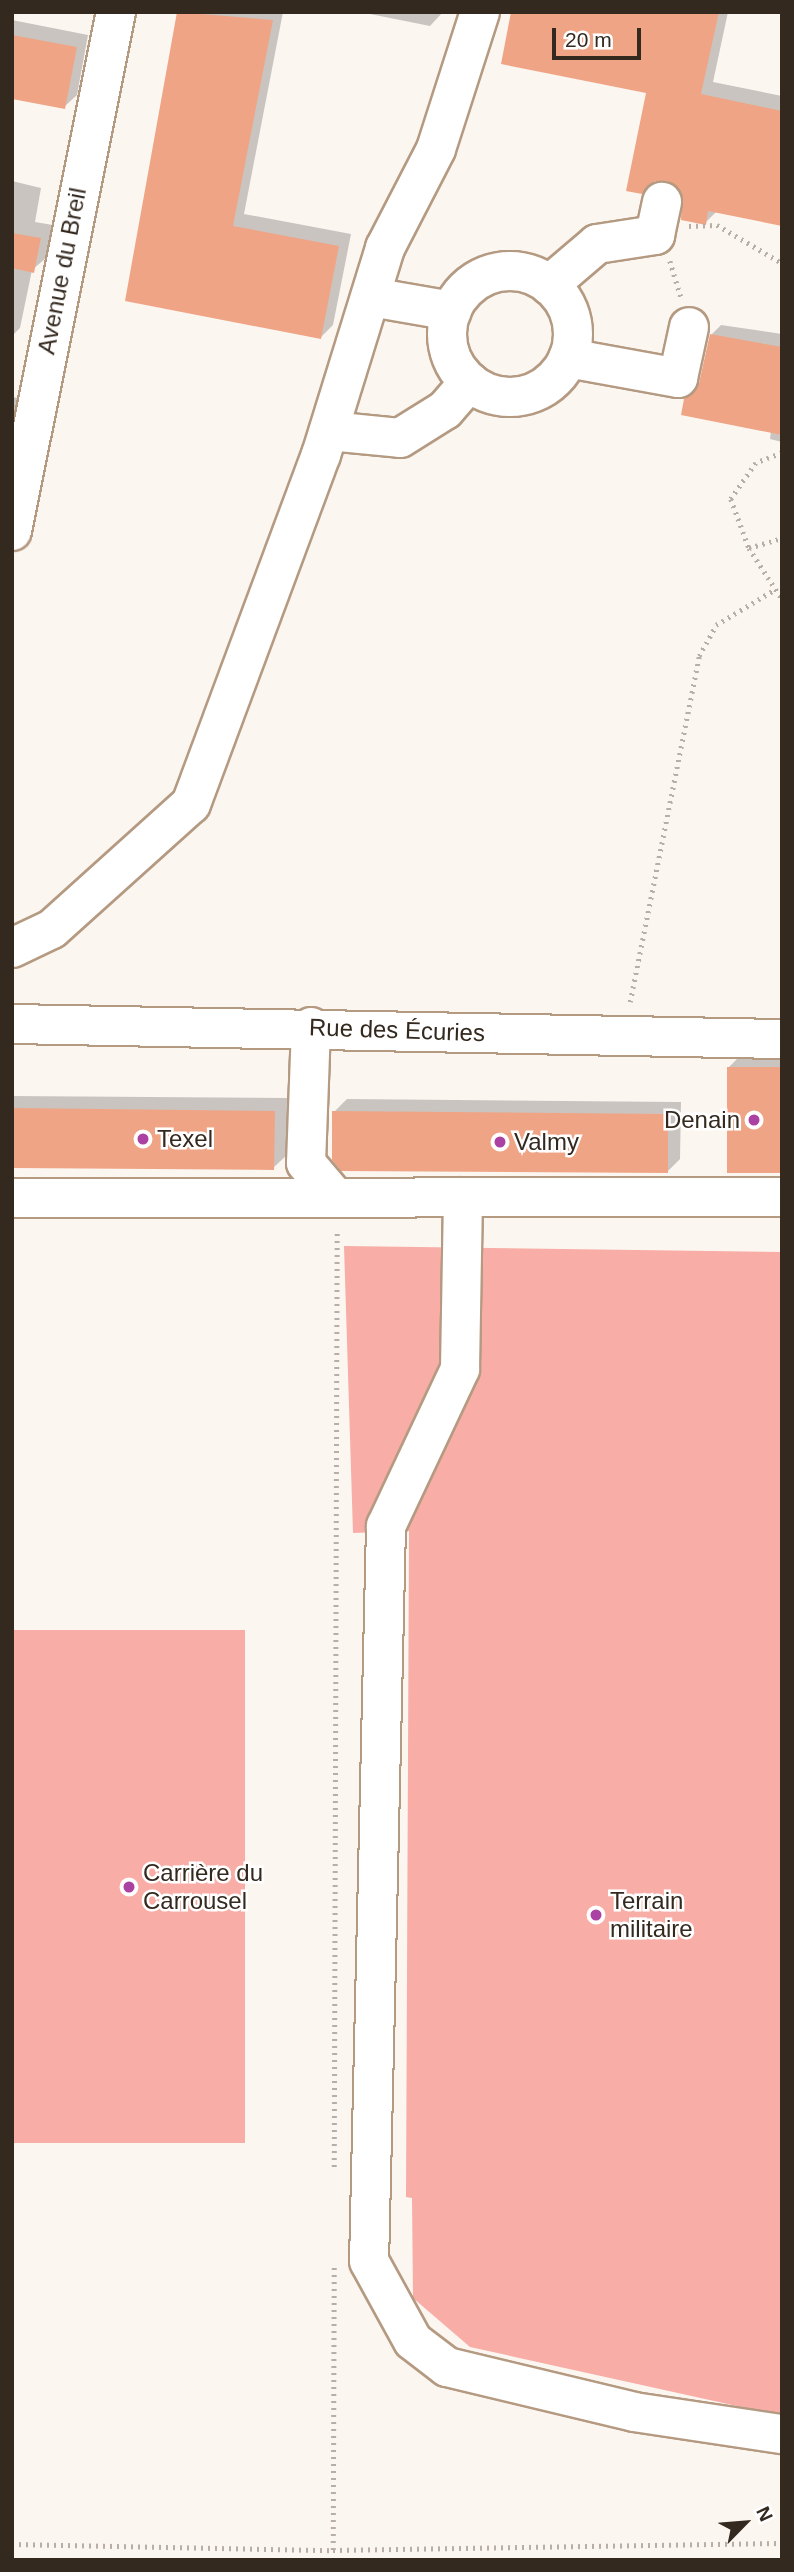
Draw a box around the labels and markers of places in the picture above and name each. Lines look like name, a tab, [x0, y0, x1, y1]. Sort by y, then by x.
place label: Denain	[664, 1106, 740, 1134]
marker: Denain	[746, 1112, 762, 1128]
place label: Texel	[157, 1125, 213, 1153]
place label: Valmy	[514, 1128, 579, 1156]
marker: Texel	[135, 1131, 151, 1147]
marker: Valmy	[492, 1134, 508, 1150]
place label: Carrière du Carrousel	[143, 1859, 263, 1915]
marker: Carrière du Carrousel	[121, 1879, 137, 1895]
place label: Terrain militaire	[610, 1887, 693, 1943]
marker: Terrain militaire	[588, 1907, 604, 1923]

